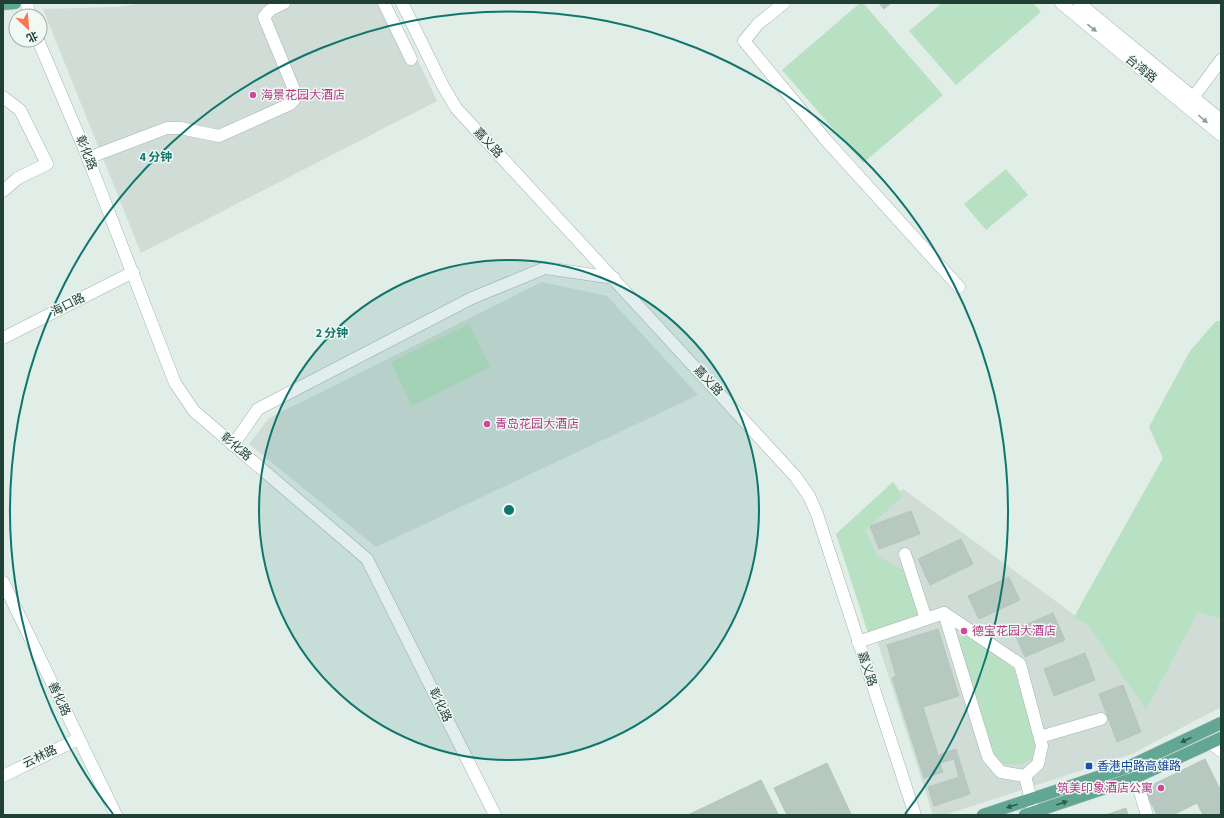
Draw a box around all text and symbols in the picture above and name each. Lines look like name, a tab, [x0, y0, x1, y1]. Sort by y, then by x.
north arrow	[8, 8, 48, 48]
one-way arrow	[1086, 23, 1097, 32]
text: 北	[24, 27, 40, 46]
street label: 台湾路	[1122, 51, 1160, 87]
place label: 海景花园大酒店	[261, 87, 345, 104]
marker: 海景花园大酒店	[248, 90, 258, 100]
one-way arrow	[1197, 115, 1208, 124]
street label: 嘉义路	[470, 124, 506, 162]
street label: 彰化路	[71, 133, 101, 173]
text: 4 分钟	[140, 149, 172, 166]
street label: 海口路	[48, 289, 88, 321]
text: 2 分钟	[316, 325, 348, 342]
street label: 嘉义路	[690, 362, 726, 400]
place label: 青岛花园大酒店	[495, 416, 579, 433]
marker: 青岛花园大酒店	[482, 419, 492, 429]
street label: 彰化路	[217, 429, 255, 465]
centre of rings	[502, 503, 516, 517]
place label: 德宝花园大酒店	[972, 623, 1056, 640]
marker: 德宝花园大酒店	[959, 626, 969, 636]
street label: 嘉义路	[853, 649, 881, 689]
street label: 善化路	[44, 679, 74, 719]
street label: 彰化路	[424, 685, 456, 725]
one-way arrow	[1180, 737, 1192, 743]
street label: 云林路	[20, 741, 60, 773]
place label: 香港中路高雄路	[1097, 758, 1181, 775]
marker: 香港中路高雄路	[1084, 761, 1094, 771]
place label: 筑美印象酒店公寓	[1057, 780, 1153, 797]
marker: 筑美印象酒店公寓	[1156, 783, 1166, 793]
one-way arrow	[1056, 799, 1068, 805]
one-way arrow	[1006, 803, 1018, 809]

